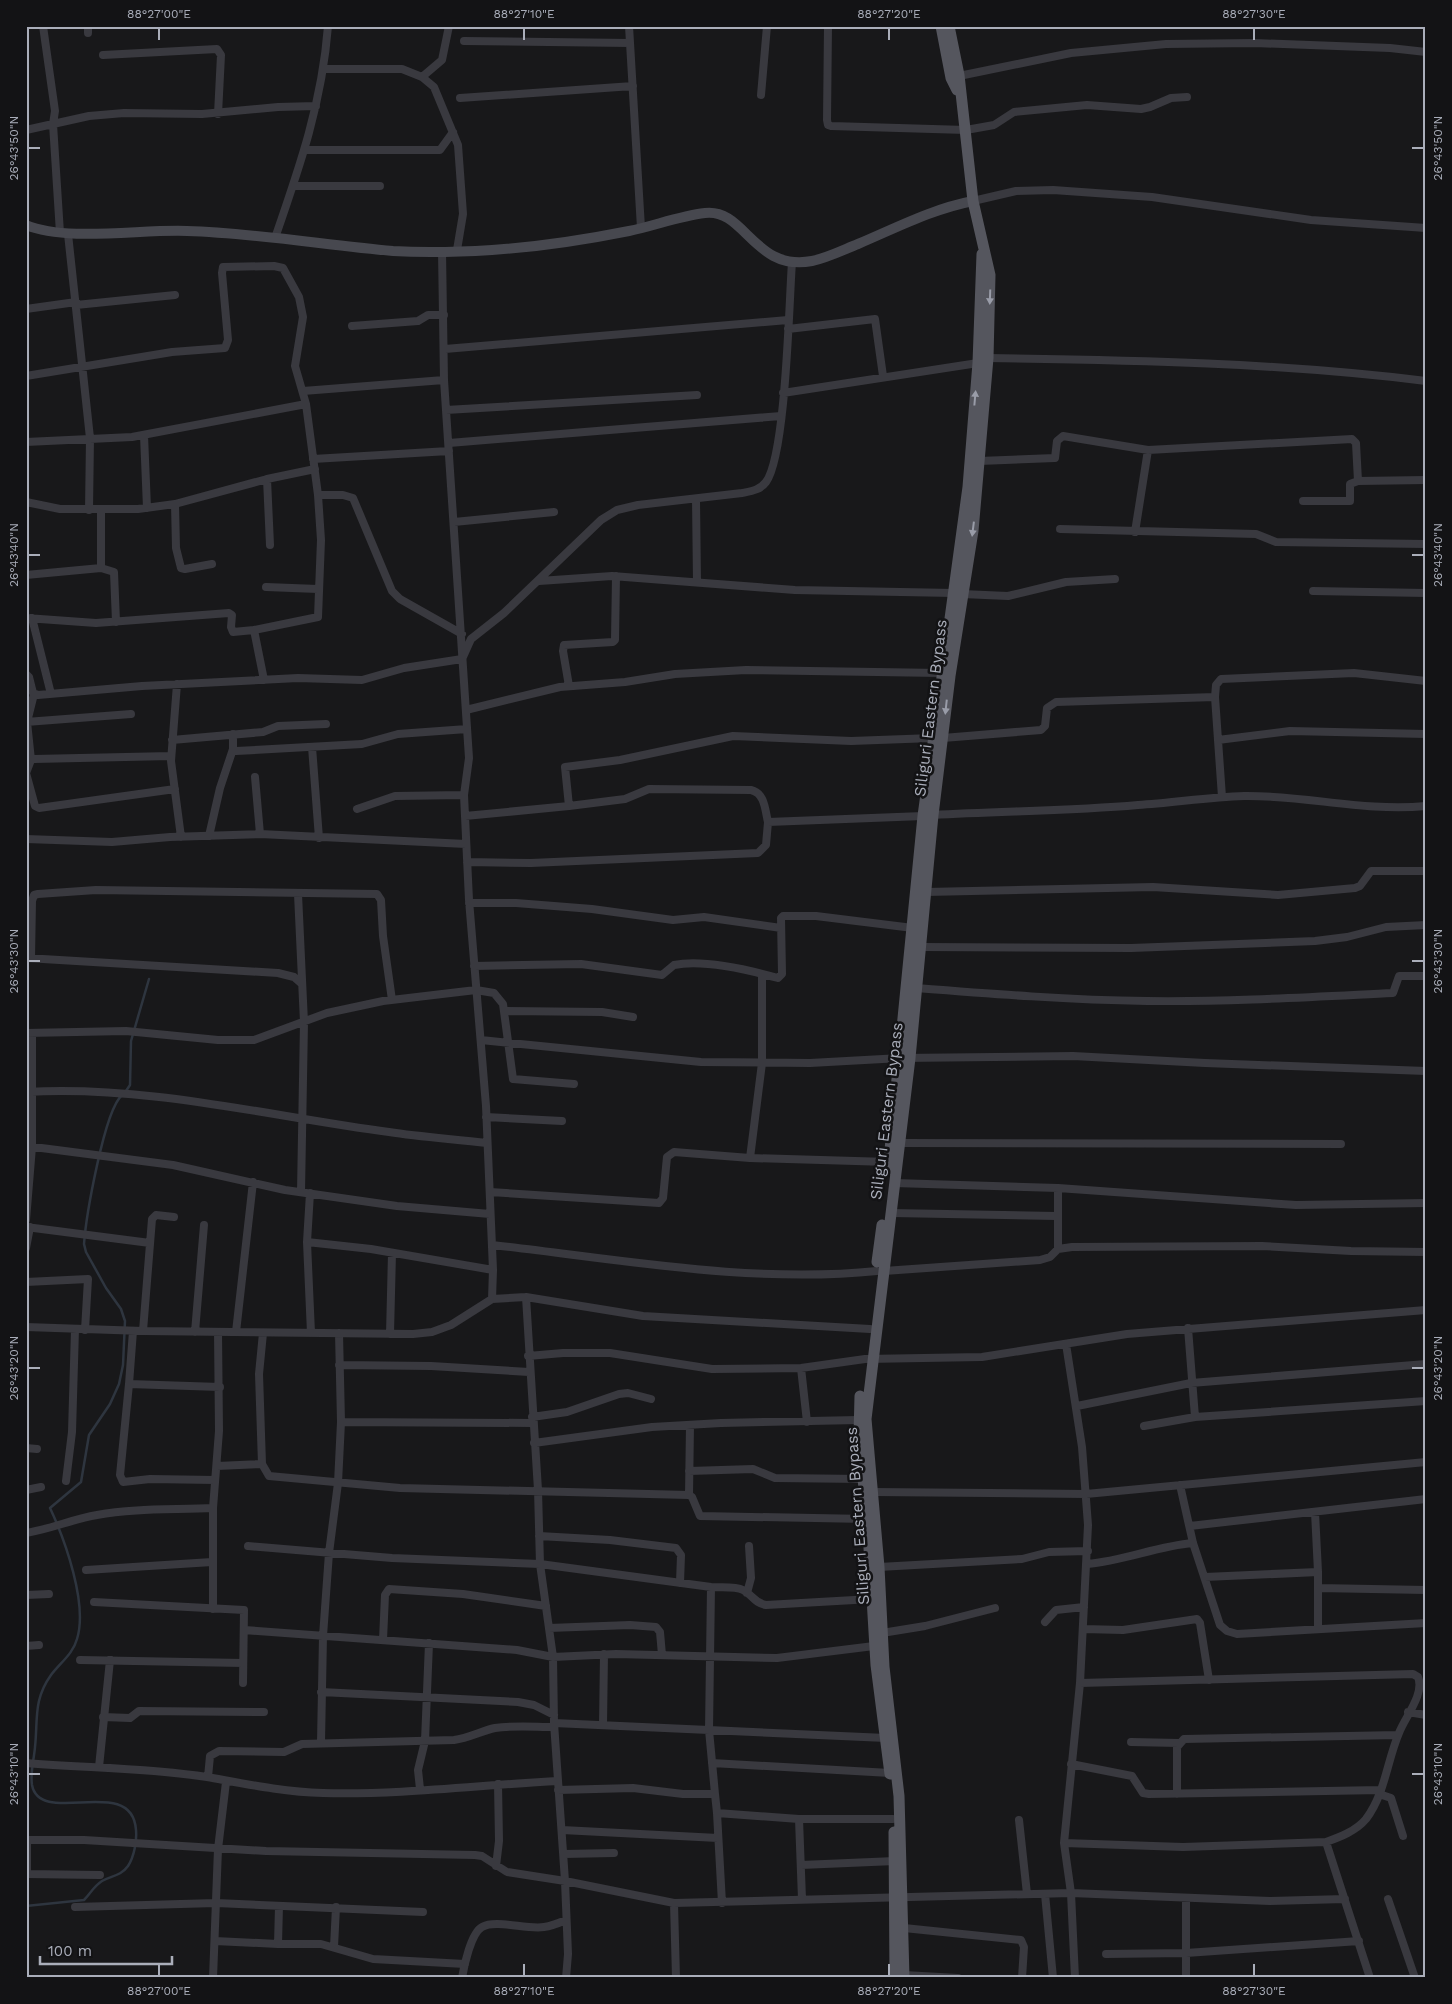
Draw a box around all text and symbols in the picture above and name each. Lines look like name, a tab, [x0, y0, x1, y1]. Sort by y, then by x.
text: 88°27'00"E	[127, 7, 191, 21]
text: 88°27'10"E	[493, 7, 555, 21]
text: 88°27'20"E	[857, 7, 921, 21]
text: 88°27'30"E	[1222, 7, 1286, 21]
text: 26°43'50"N	[7, 116, 21, 180]
text: 26°43'50"N	[1431, 116, 1445, 180]
one-way arrow	[986, 289, 994, 305]
one-way arrow	[972, 390, 980, 406]
one-way arrow	[969, 521, 977, 537]
text: 26°43'40"N	[7, 523, 21, 587]
text: 26°43'40"N	[1431, 523, 1445, 587]
street label: Siliguri Eastern Bypass	[910, 618, 951, 798]
one-way arrow	[942, 699, 950, 715]
text: 26°43'30"N	[7, 929, 21, 993]
text: 26°43'30"N	[1431, 929, 1445, 993]
street label: Siliguri Eastern Bypass	[866, 1021, 907, 1201]
text: 26°43'20"N	[7, 1336, 21, 1400]
text: 26°43'20"N	[1431, 1336, 1445, 1400]
street label: Siliguri Eastern Bypass	[842, 1426, 873, 1606]
text: 26°43'10"N	[7, 1743, 21, 1805]
text: 26°43'10"N	[1431, 1743, 1445, 1805]
scale bar	[40, 1934, 172, 1966]
text: 100 m	[48, 1942, 92, 1960]
text: 88°27'00"E	[127, 1984, 191, 1998]
text: 88°27'10"E	[493, 1984, 555, 1998]
text: 88°27'20"E	[857, 1984, 921, 1998]
text: 88°27'30"E	[1222, 1984, 1286, 1998]

